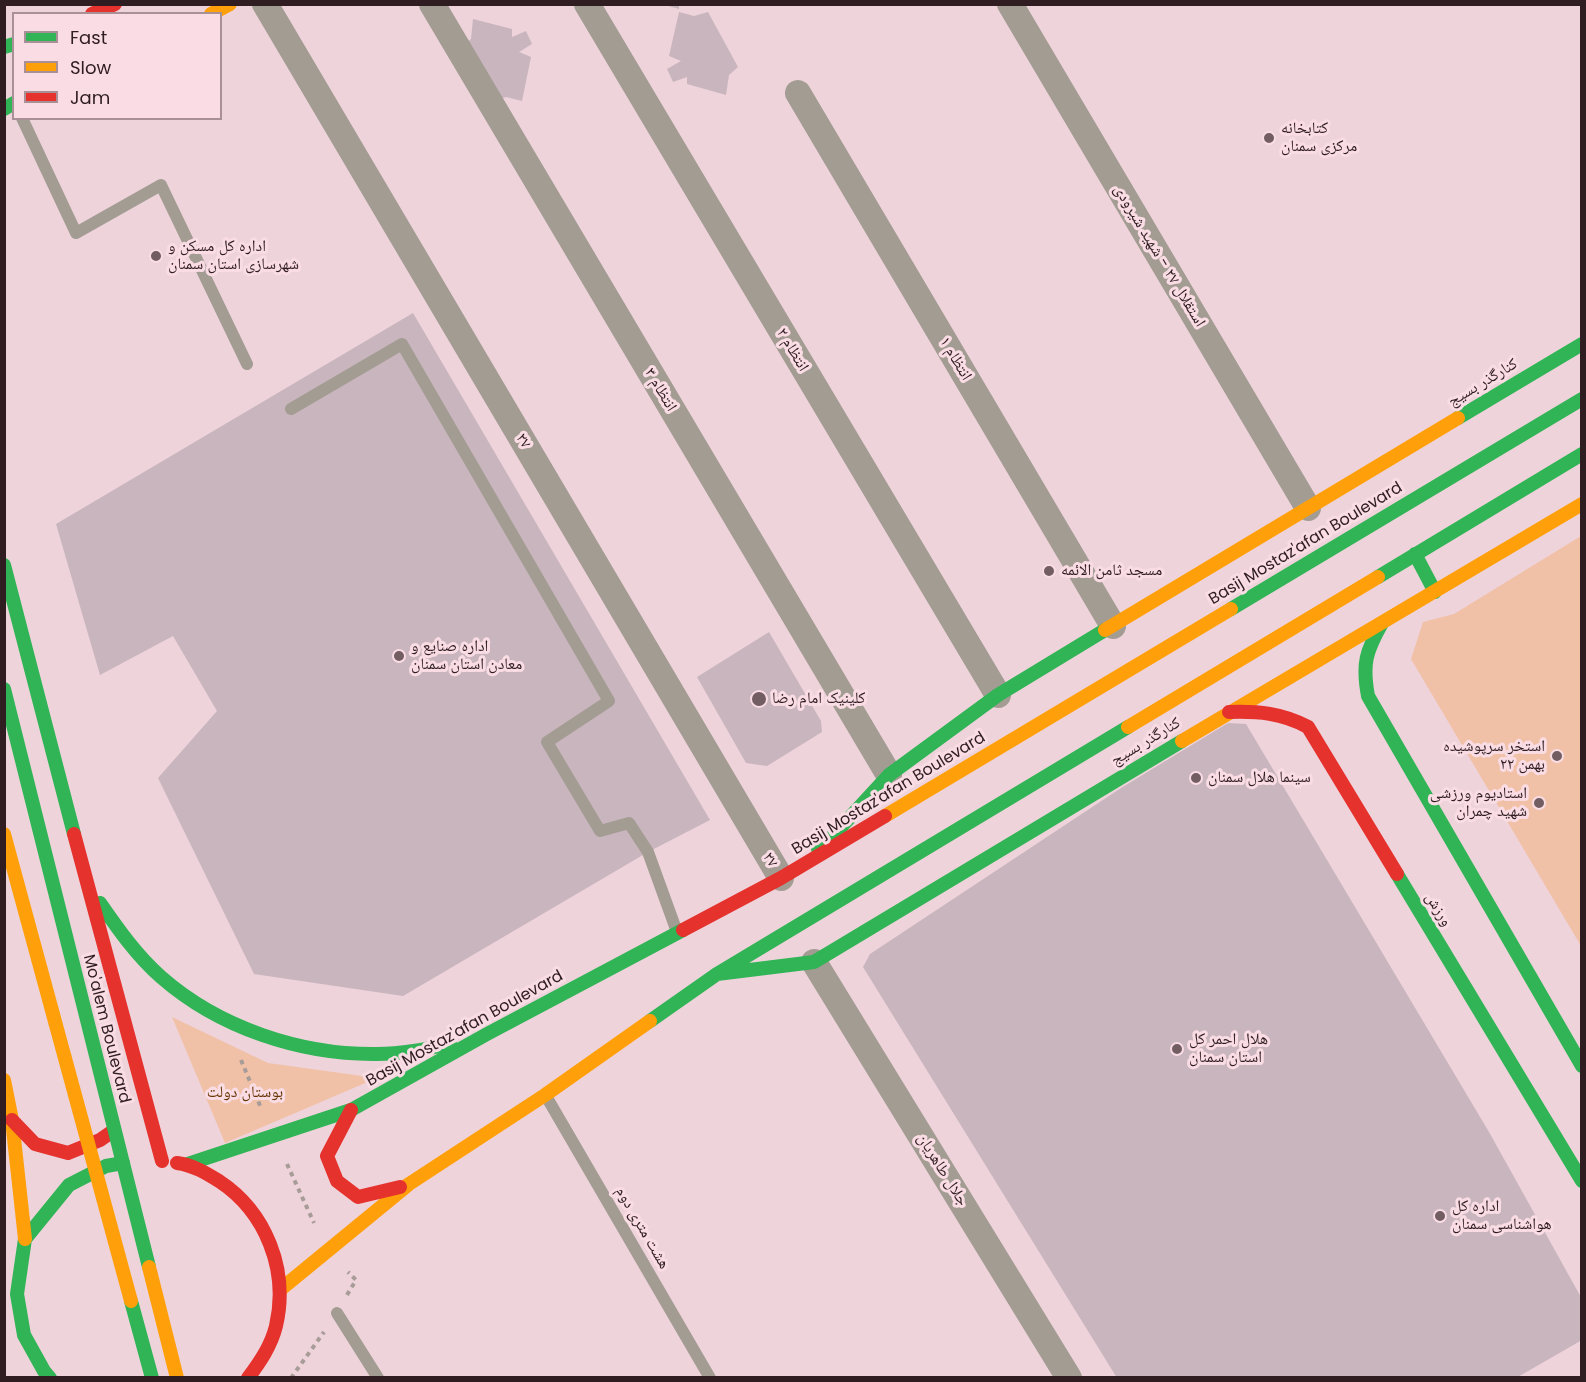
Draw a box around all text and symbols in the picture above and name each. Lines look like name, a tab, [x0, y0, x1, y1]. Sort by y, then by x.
legend	[12, 12, 222, 120]
text: Fast	[70, 25, 107, 50]
text: Slow	[70, 55, 111, 80]
text: Jam	[70, 85, 110, 110]
place label: کتابخانه مرکزی سمنان	[1281, 119, 1357, 157]
marker: کتابخانه مرکزی سمنان	[1262, 131, 1276, 145]
street label: استقلال ۲۷ - شهید شیرودی	[1109, 181, 1209, 331]
place label: اداره کل مسکن و شهرسازی استان سمنان	[168, 237, 299, 275]
marker: اداره کل مسکن و شهرسازی استان سمنان	[149, 249, 163, 263]
street label: انتظام ۲	[772, 325, 812, 375]
street label: انتظام ۱	[935, 334, 975, 384]
street label: کنارگذر بسیج	[1445, 355, 1521, 411]
street label: انتظام ۳	[640, 365, 680, 415]
street label: ۲۷	[511, 430, 535, 452]
street label: Basij Mostaz'afan Boulevard	[1206, 479, 1406, 609]
place label: مسجد ثامن الائمه	[1061, 561, 1162, 581]
marker: مسجد ثامن الائمه	[1042, 564, 1056, 578]
place label: اداره صنایع و معادن استان سمنان	[411, 637, 522, 675]
marker: اداره صنایع و معادن استان سمنان	[392, 649, 406, 663]
place label: کلینیک امام رضا	[772, 689, 865, 709]
marker: کلینیک امام رضا	[750, 690, 768, 708]
street label: کنارگذر بسیج	[1108, 714, 1184, 770]
street label: Basij Mostaz'afan Boulevard	[789, 729, 989, 859]
place label: استخر سرپوشیده ۲۲ بهمن	[1443, 737, 1545, 775]
marker: استخر سرپوشیده ۲۲ بهمن	[1550, 749, 1564, 763]
place label: سینما هلال سمنان	[1208, 768, 1311, 788]
marker: سینما هلال سمنان	[1189, 771, 1203, 785]
place label: استادیوم ورزشی شهید چمران	[1430, 784, 1527, 822]
marker: استادیوم ورزشی شهید چمران	[1532, 796, 1546, 810]
street label: ۲۷	[758, 849, 782, 871]
street label: ورزش	[1420, 890, 1456, 930]
street label: Mo'alem Boulevard	[78, 953, 134, 1105]
street label: Basij Mostaz'afan Boulevard	[363, 967, 567, 1091]
place label: هلال احمر کل استان سمنان	[1189, 1030, 1268, 1068]
marker: هلال احمر کل استان سمنان	[1170, 1042, 1184, 1056]
park label: بوستان دولت	[207, 1083, 283, 1103]
street label: جلال طاهریان	[912, 1130, 972, 1210]
street label: هشت متری دوم	[611, 1183, 673, 1273]
place label: اداره کل هواشناسی سمنان	[1452, 1197, 1552, 1235]
marker: اداره کل هواشناسی سمنان	[1433, 1209, 1447, 1223]

